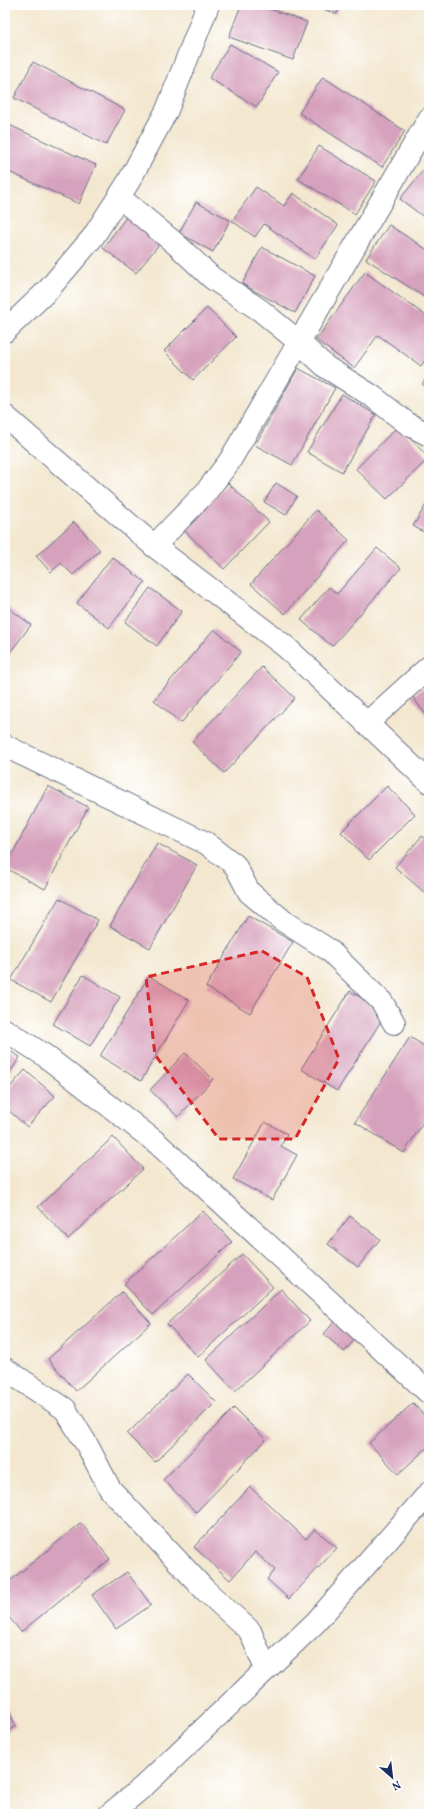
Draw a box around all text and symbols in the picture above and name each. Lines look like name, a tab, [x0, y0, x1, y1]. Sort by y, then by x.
north arrow	[372, 1757, 412, 1797]
text: N	[389, 1776, 403, 1793]

